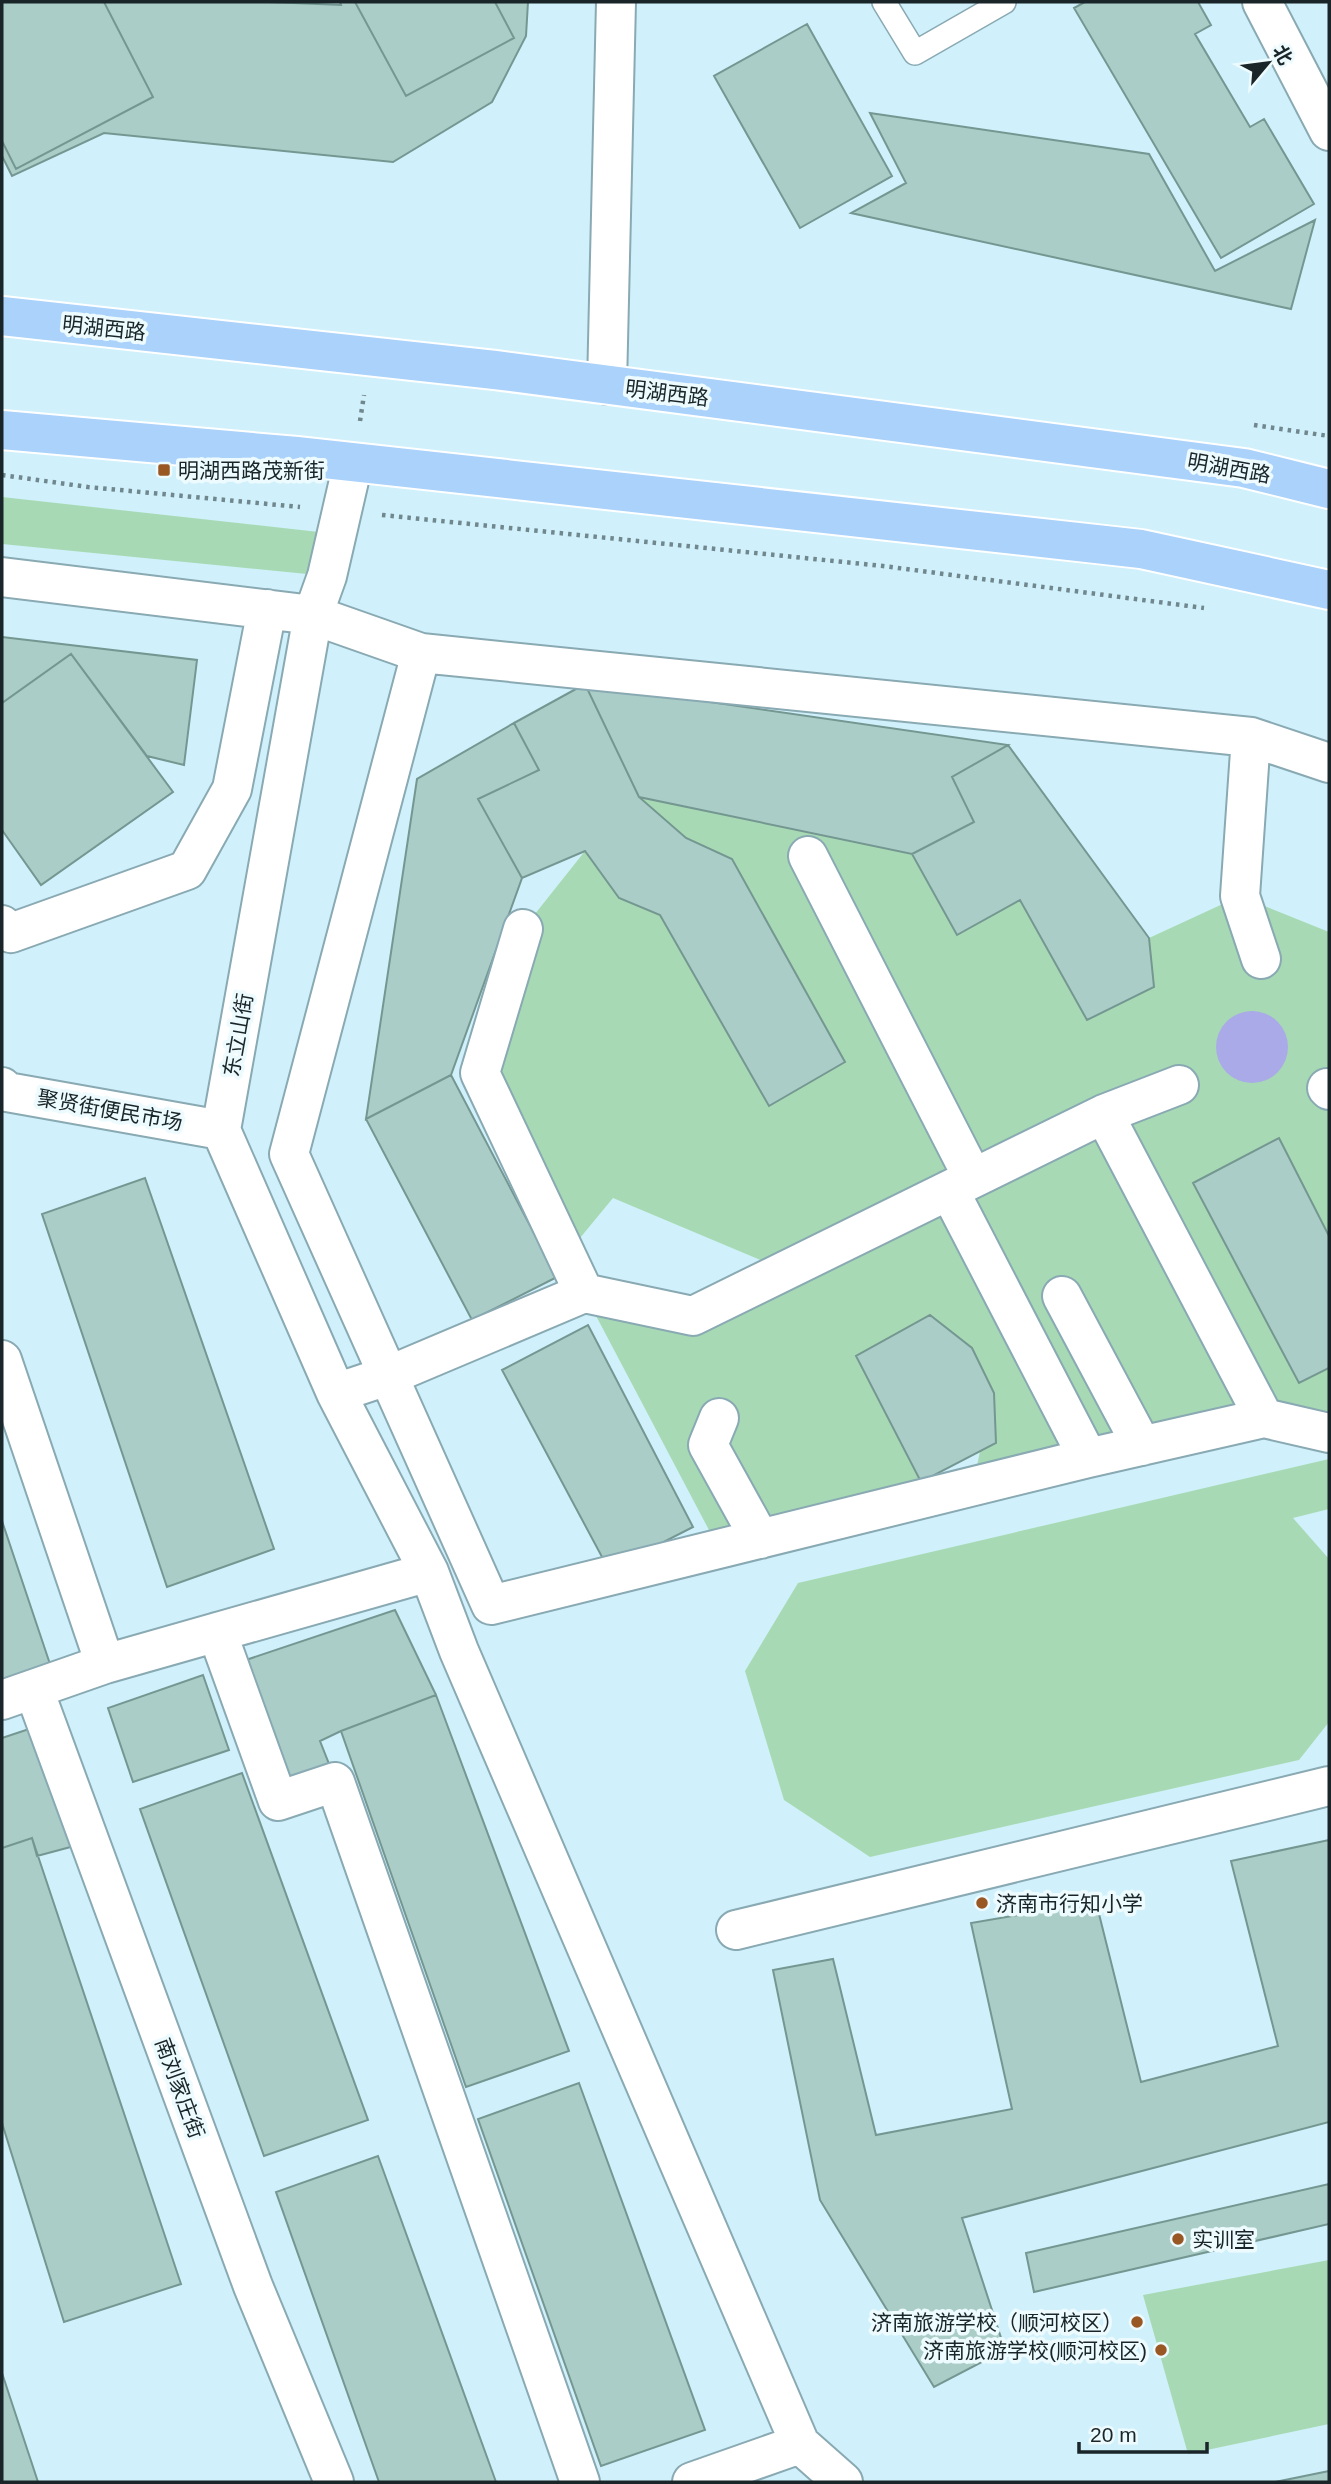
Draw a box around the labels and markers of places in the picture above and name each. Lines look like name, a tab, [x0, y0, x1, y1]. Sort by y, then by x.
place label: 明湖西路茂新街	[178, 459, 325, 482]
marker: 明湖西路茂新街	[156, 462, 172, 478]
place label: 济南市行知小学	[996, 1892, 1143, 1915]
marker: 济南市行知小学	[974, 1895, 990, 1911]
place label: 实训室	[1192, 2228, 1255, 2251]
marker: 实训室	[1170, 2231, 1186, 2247]
place label: 济南旅游学校（顺河校区）	[871, 2311, 1123, 2334]
marker: 济南旅游学校（顺河校区）	[1129, 2314, 1145, 2330]
place label: 济南旅游学校(顺河校区)	[923, 2339, 1147, 2362]
marker: 济南旅游学校(顺河校区)	[1153, 2342, 1169, 2358]

